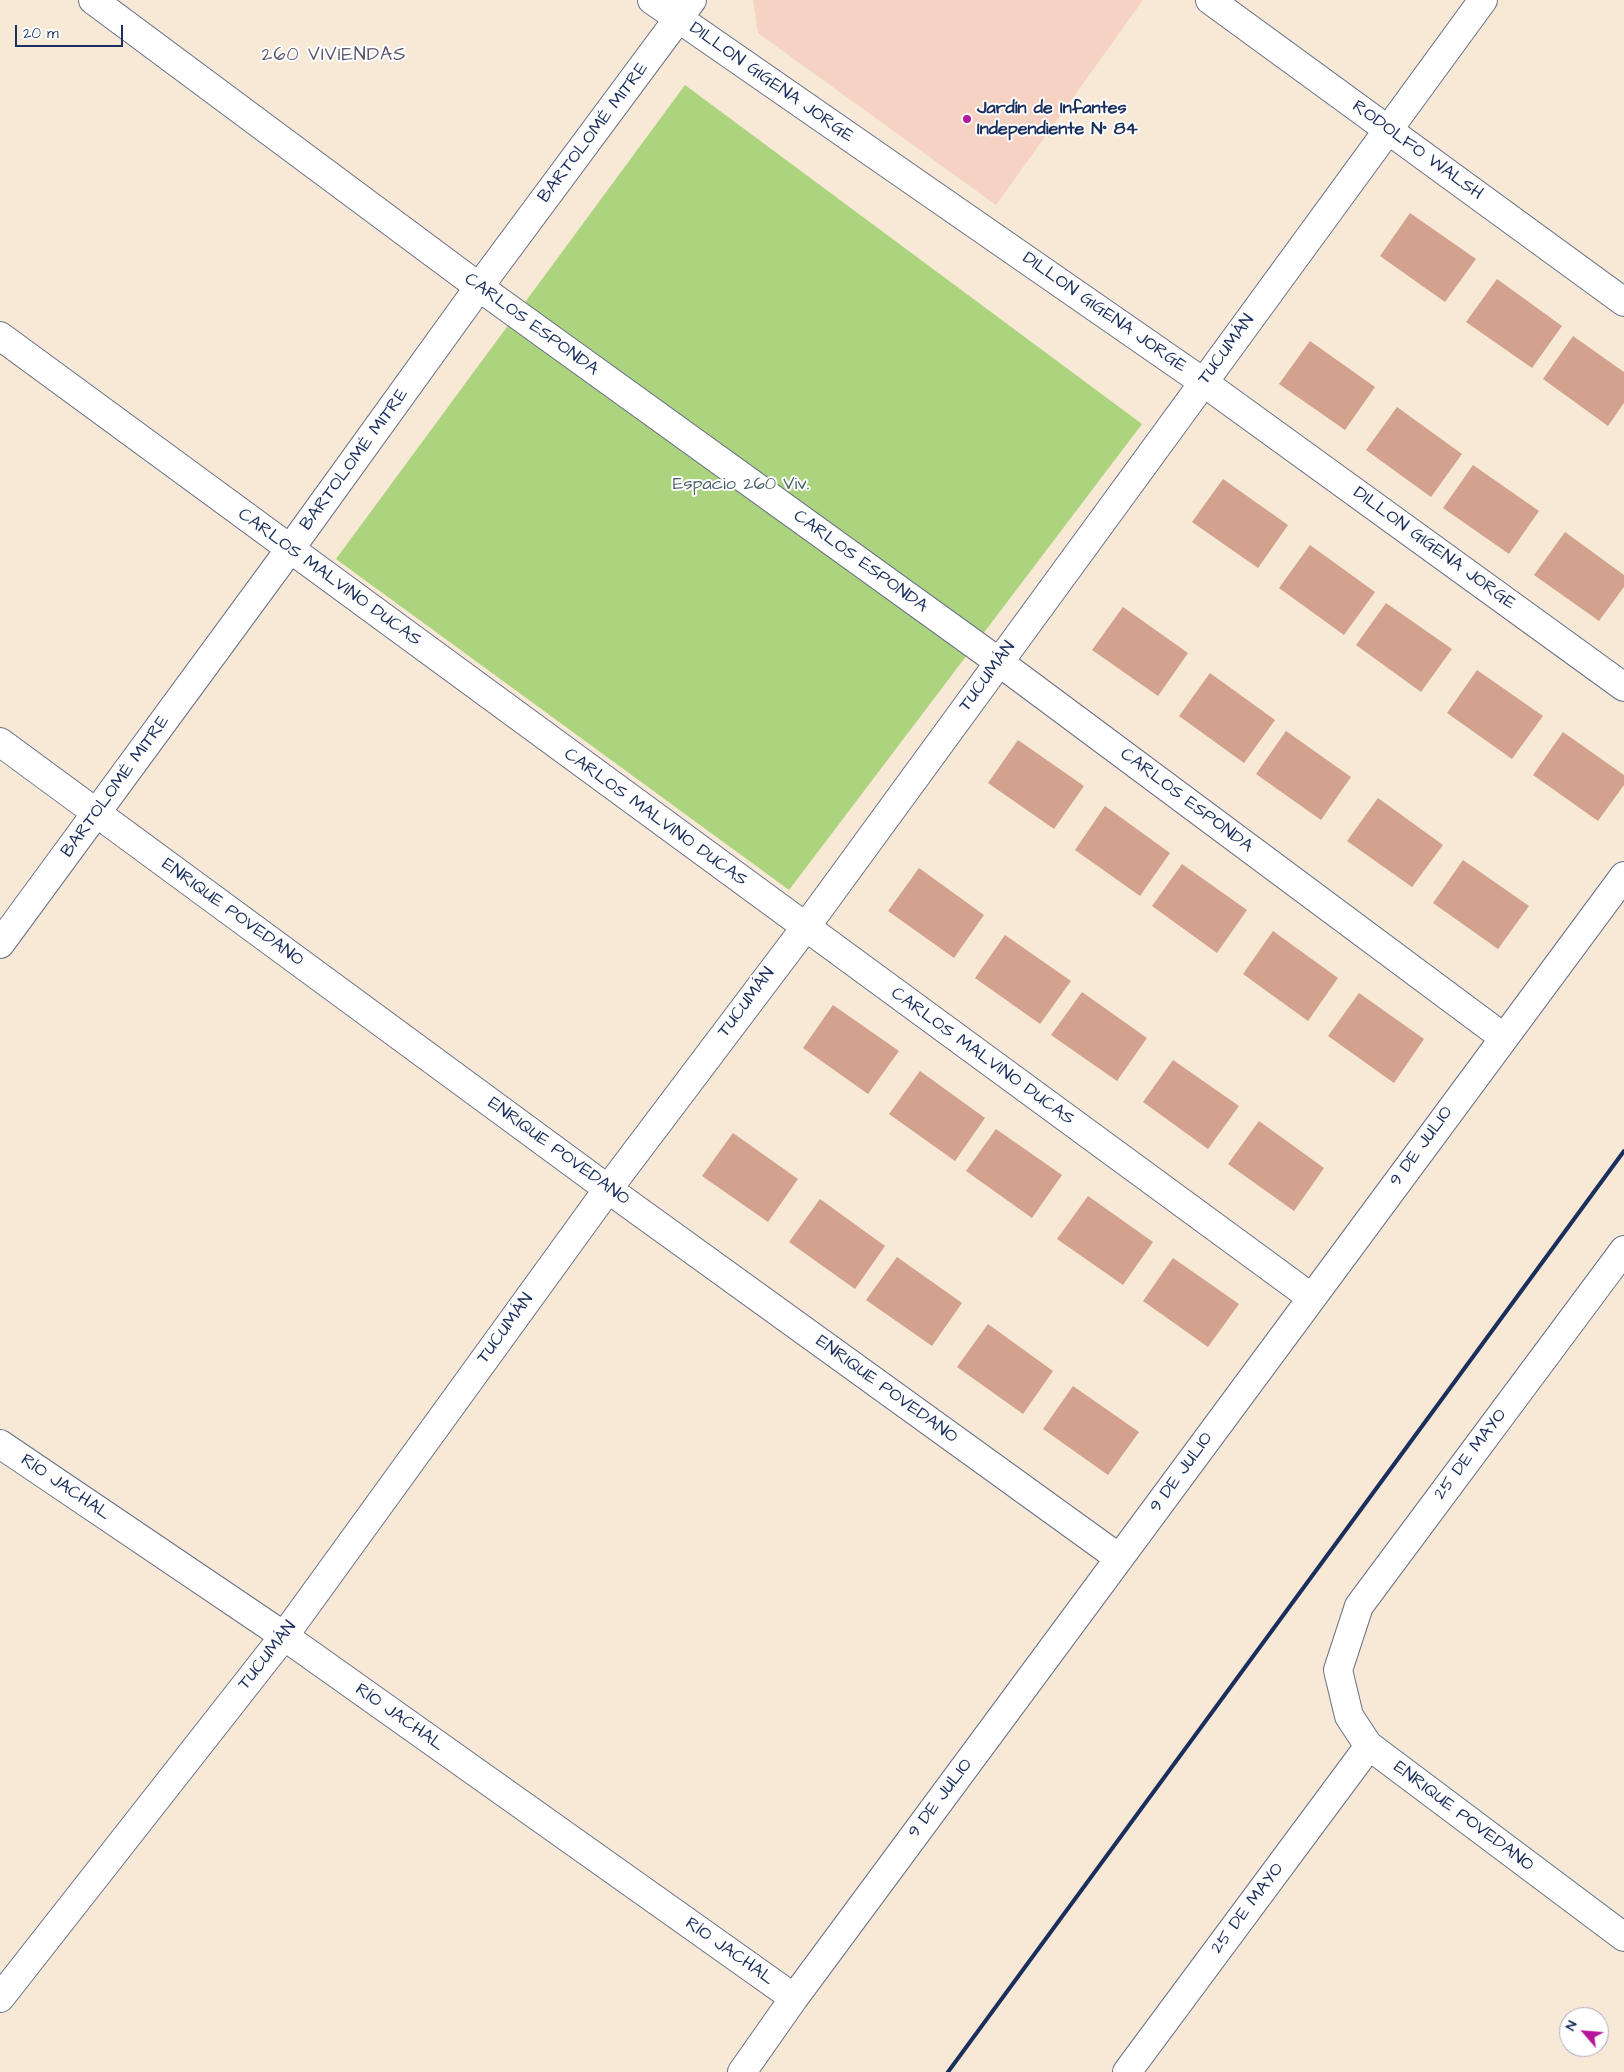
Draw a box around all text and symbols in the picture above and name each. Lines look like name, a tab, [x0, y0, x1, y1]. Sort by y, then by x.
scale bar	[18, 15, 125, 47]
street label: DILLON GIGENA JORGE	[685, 18, 857, 148]
text: 20 m	[23, 23, 59, 44]
district label: 260 VIVIENDAS	[260, 45, 408, 67]
street label: BARTOLOMÉ MITRE	[534, 59, 654, 207]
street label: RODOLFO WALSH	[1347, 96, 1487, 206]
place label: Jardín de Infantes Independiente N° 84	[977, 98, 1138, 140]
marker: Jardín de Infantes Independiente N° 84	[961, 113, 973, 125]
street label: DILLON GIGENA JORGE	[1018, 248, 1190, 378]
street label: CARLOS ESPONDA	[460, 269, 602, 381]
street label: TUCUMÁN	[1194, 311, 1260, 389]
street label: BARTOLOMÉ MITRE	[296, 385, 414, 535]
park label: Espacio 260 Viv.	[673, 474, 809, 496]
street label: DILLON GIGENA JORGE	[1348, 483, 1520, 615]
street label: CARLOS MALVINO DUCAS	[233, 504, 425, 652]
street label: CARLOS ESPONDA	[789, 506, 931, 618]
street label: TUCUMÁN	[955, 638, 1021, 716]
street label: BARTOLOMÉ MITRE	[57, 712, 175, 862]
street label: CARLOS MALVINO DUCAS	[559, 744, 751, 892]
street label: CARLOS ESPONDA	[1115, 744, 1257, 858]
street label: ENRIQUE POVEDANO	[157, 854, 307, 972]
street label: TUCUMÁN	[714, 964, 780, 1042]
street label: CARLOS MALVINO DUCAS	[886, 983, 1078, 1131]
street label: ENRIQUE POVEDANO	[483, 1093, 633, 1211]
street label: 9 DE JULIO	[1386, 1103, 1458, 1191]
street label: TUCUMÁN	[473, 1290, 539, 1368]
street label: ENRIQUE POVEDANO	[811, 1331, 961, 1449]
street label: 25 DE MAYO	[1430, 1405, 1512, 1505]
street label: 9 DE JULIO	[1146, 1429, 1218, 1517]
street label: RÍO JACHAL	[16, 1450, 114, 1526]
street label: TUCUMÁN	[234, 1617, 302, 1695]
street label: RÍO JACHAL	[350, 1679, 448, 1757]
street label: 9 DE JULIO	[904, 1755, 978, 1843]
street label: ENRIQUE POVEDANO	[1388, 1757, 1538, 1877]
street label: 25 DE MAYO	[1207, 1859, 1289, 1959]
street label: RÍO JACHAL	[680, 1913, 778, 1991]
north arrow	[1559, 2007, 1609, 2057]
text: N	[1561, 2017, 1582, 2034]

